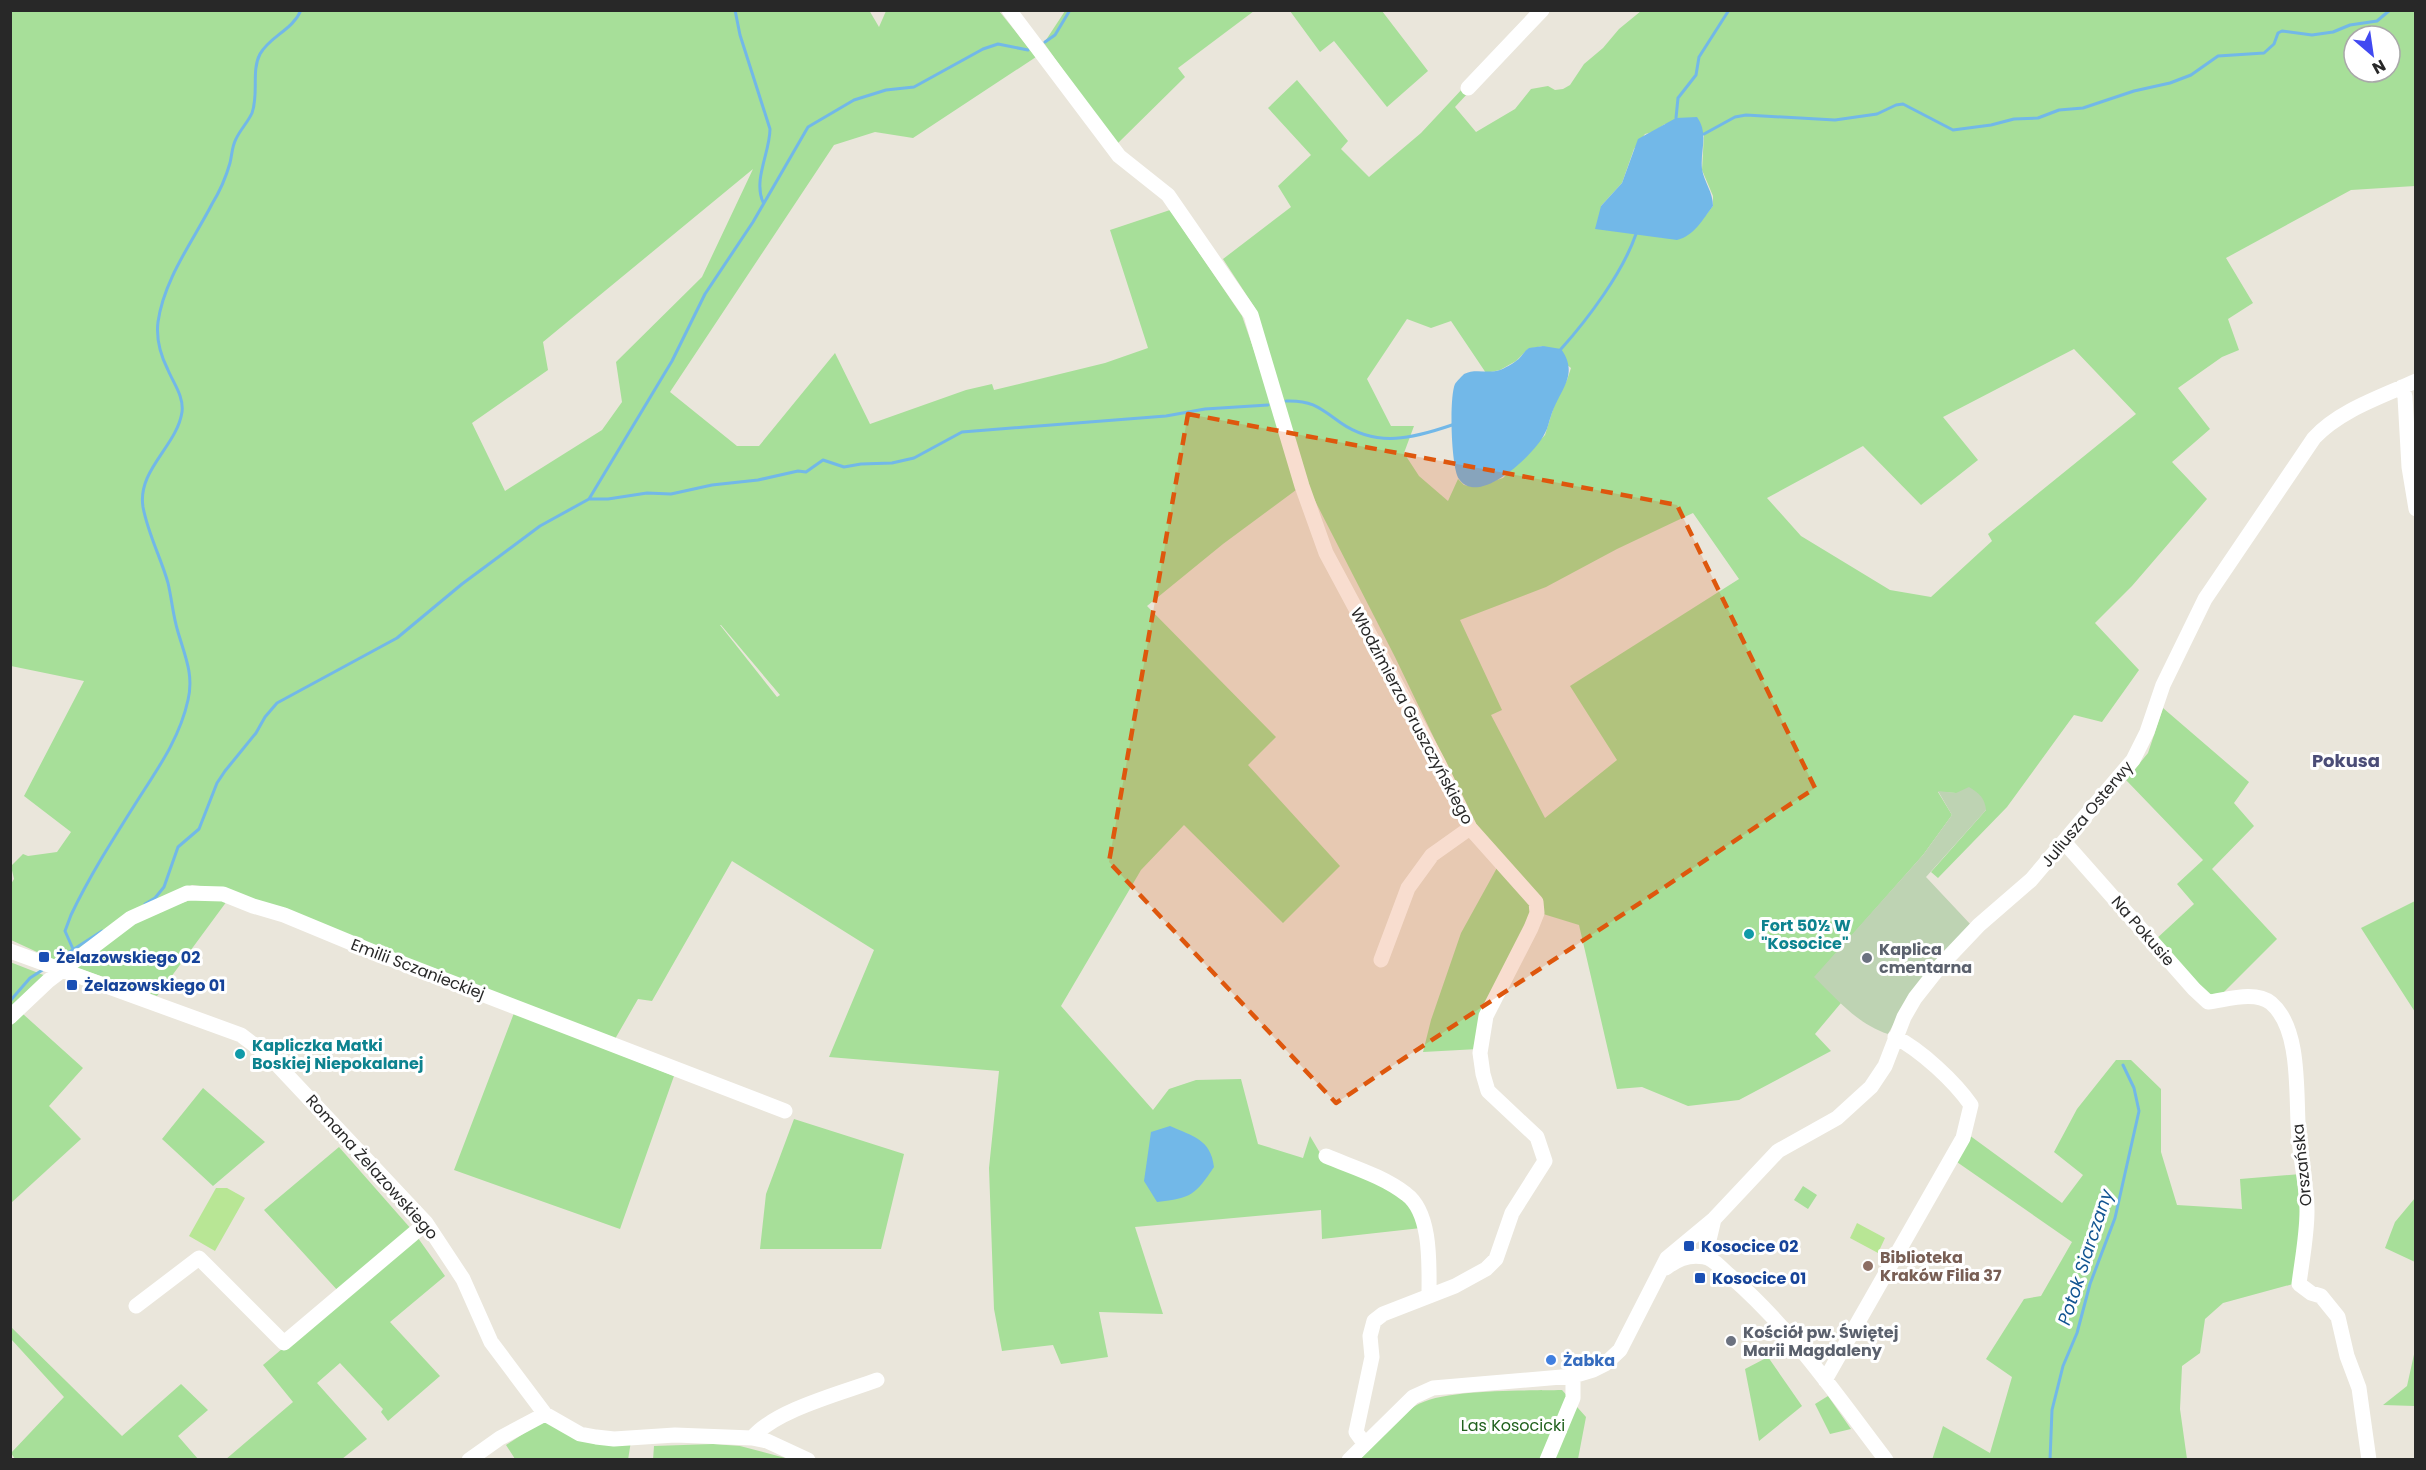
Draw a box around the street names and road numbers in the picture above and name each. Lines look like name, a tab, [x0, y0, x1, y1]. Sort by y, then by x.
street label: Włodzimierza Gruszczyńskiego	[1345, 603, 1479, 829]
street label: Juliusza Osterwy	[2036, 756, 2138, 872]
street label: Na Pokusie	[2106, 891, 2180, 971]
street label: Emilii Sczanieckiej	[348, 933, 488, 1005]
street label: Romana Żelazowskiego	[301, 1089, 443, 1245]
street label: Orszańska	[2286, 1123, 2318, 1207]

